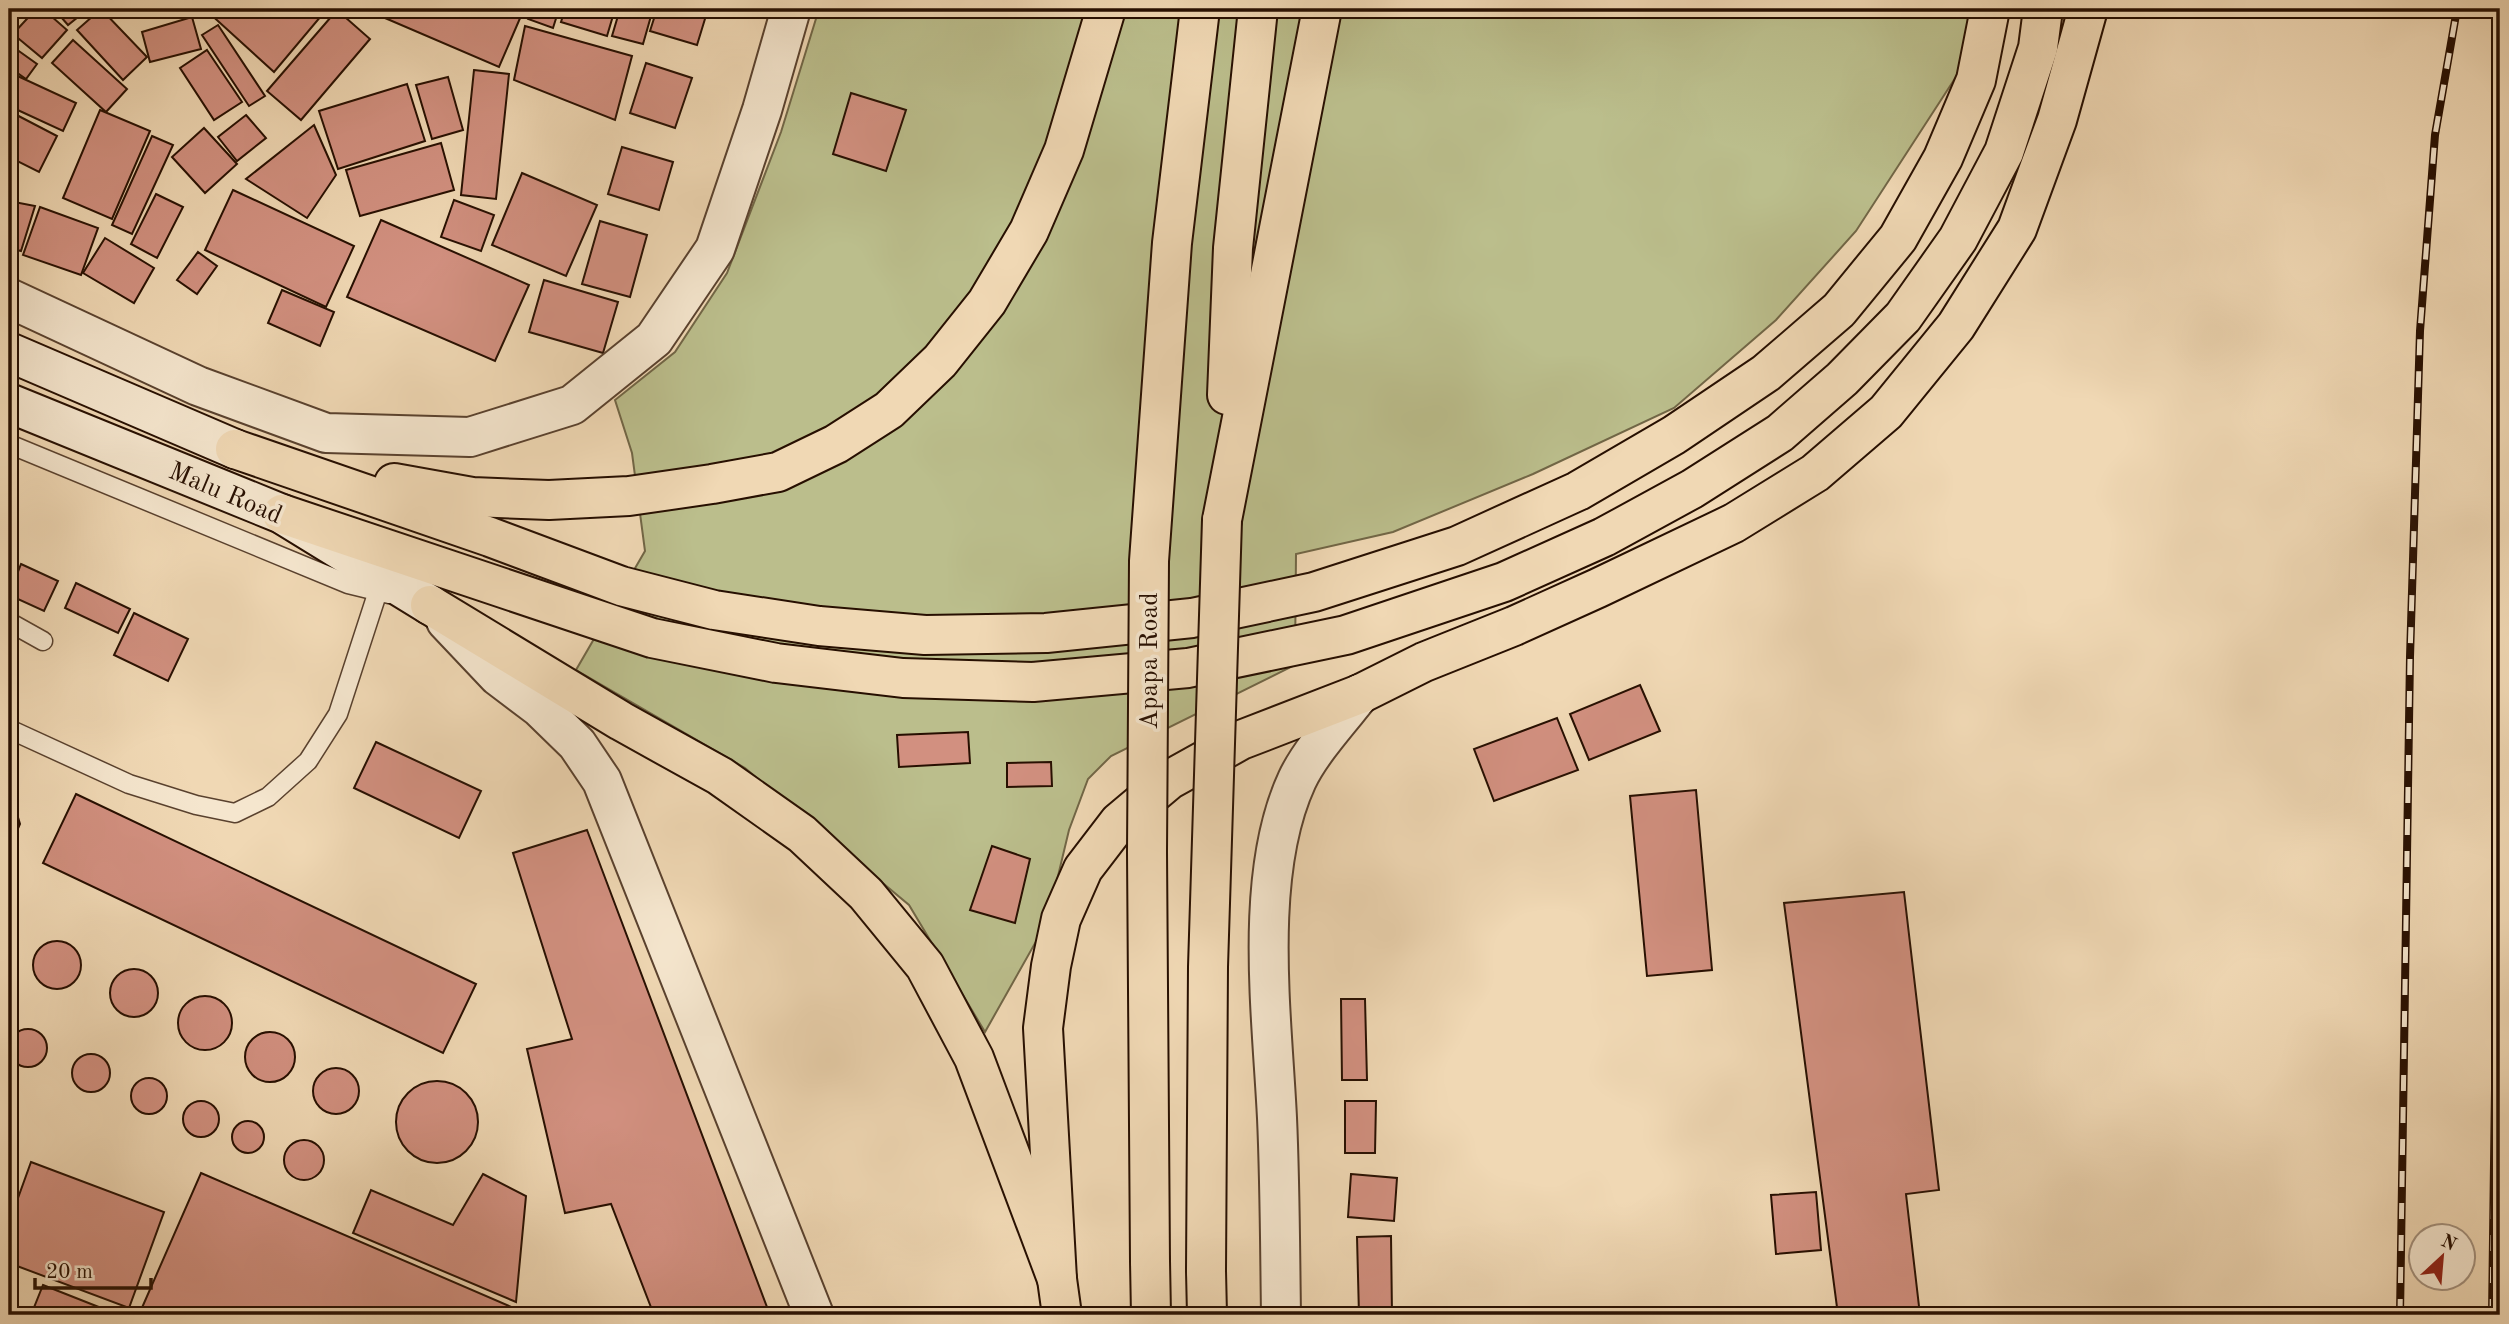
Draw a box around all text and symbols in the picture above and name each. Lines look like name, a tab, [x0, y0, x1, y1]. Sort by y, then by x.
street label: Malu Road	[165, 458, 286, 529]
street label: Apapa Road	[1137, 592, 1163, 730]
north arrow	[2408, 1222, 2478, 1292]
text: N	[2438, 1232, 2459, 1256]
scale bar	[35, 1247, 150, 1291]
text: 20 m	[46, 1262, 93, 1283]

